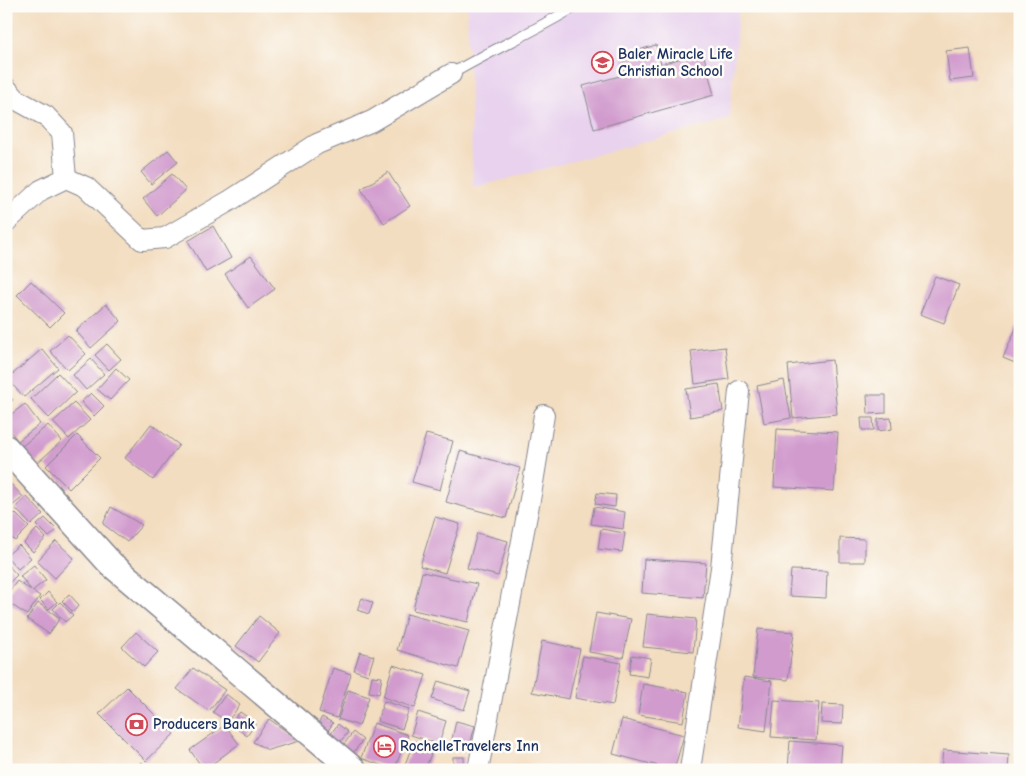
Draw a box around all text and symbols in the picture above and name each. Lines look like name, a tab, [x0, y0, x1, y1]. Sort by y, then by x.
place label: Baler Miracle Life Christian School	[618, 45, 733, 80]
school or university icon: Baler Miracle Life Christian School	[590, 51, 614, 75]
bank icon: Producers Bank	[125, 712, 149, 736]
place label: Producers Bank	[153, 715, 256, 733]
hotel icon: RochelleTravelers Inn	[372, 734, 396, 758]
place label: RochelleTravelers Inn	[400, 737, 539, 755]

